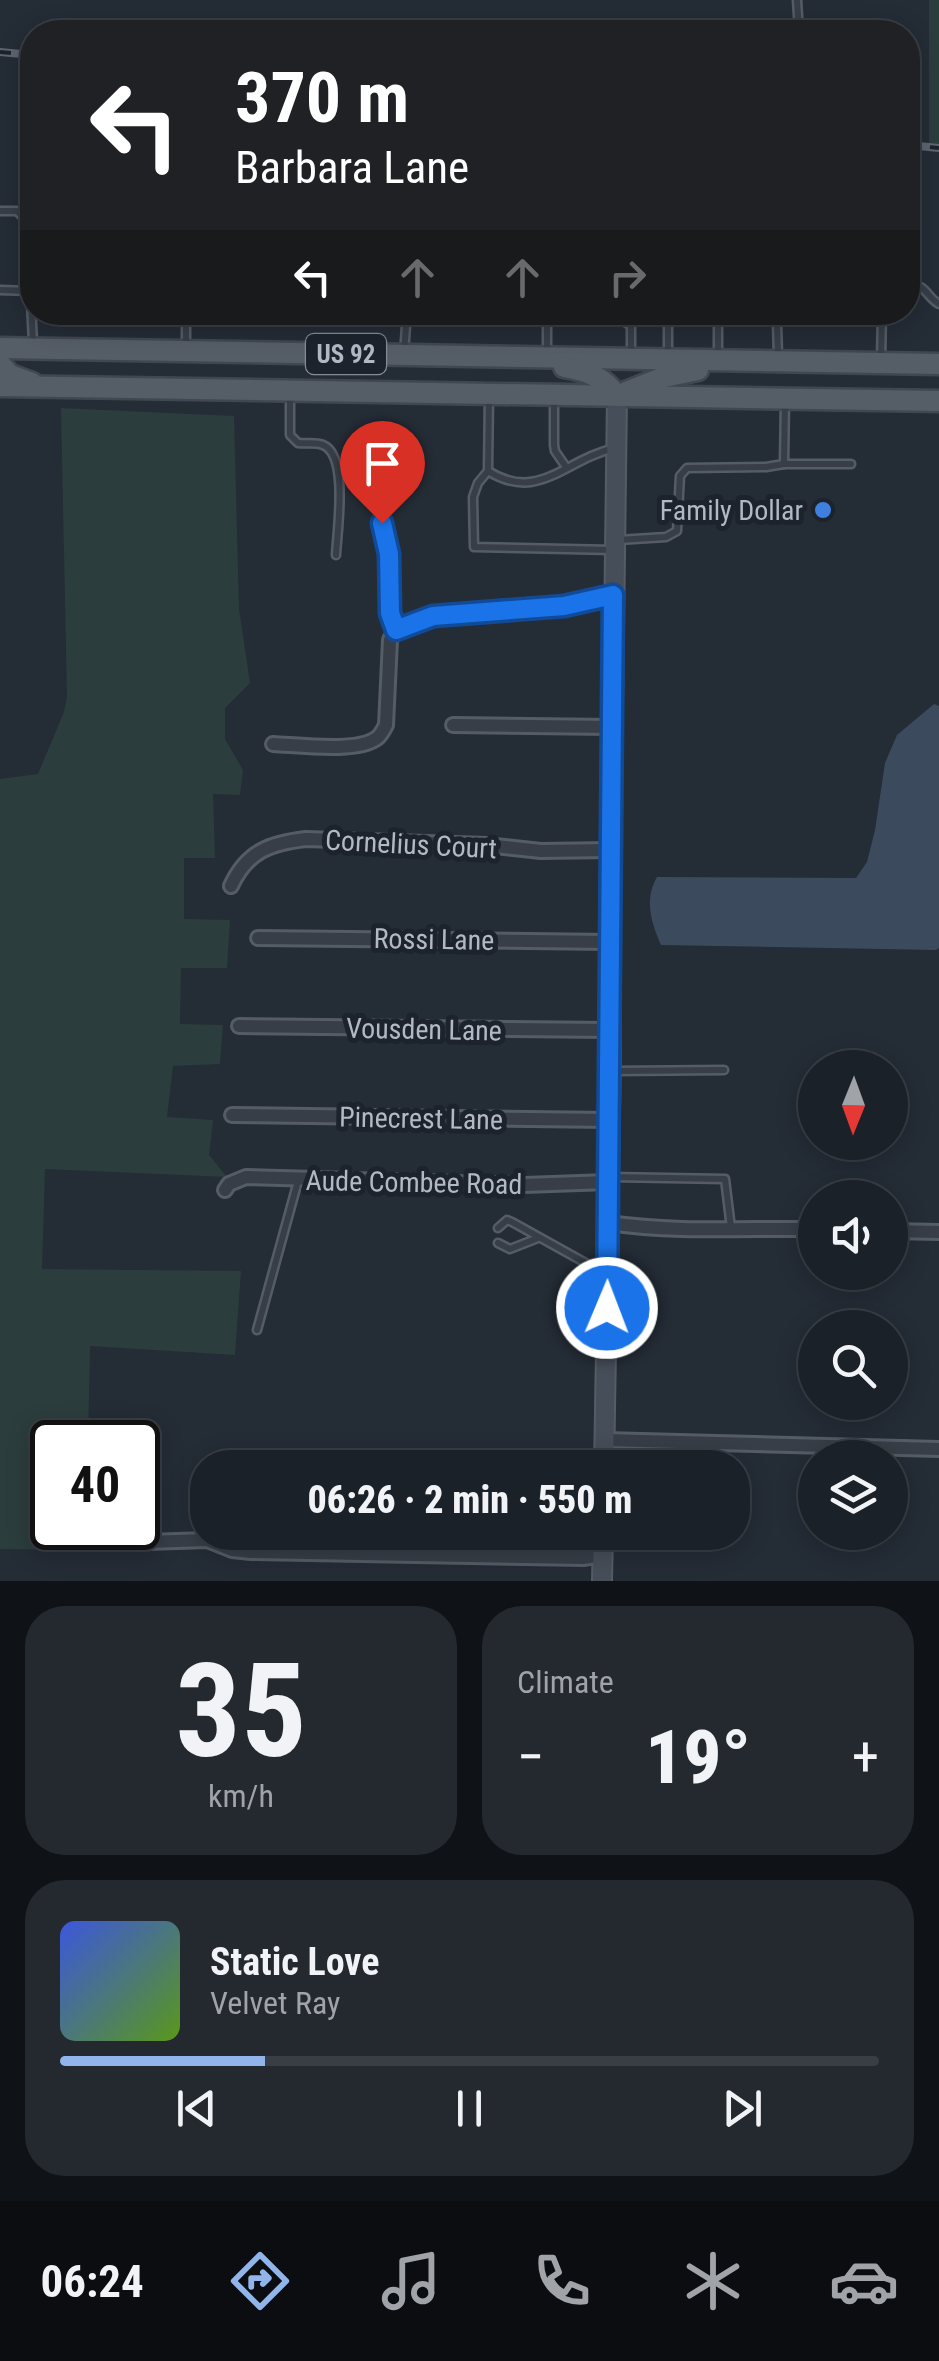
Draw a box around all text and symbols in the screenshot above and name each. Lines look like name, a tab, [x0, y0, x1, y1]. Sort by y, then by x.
text: 370 m	[235, 57, 409, 139]
icon: left	[70, 60, 200, 190]
text: Barbara Lane	[235, 141, 469, 194]
icon: left	[285, 250, 340, 305]
icon: ahead	[390, 250, 445, 305]
icon: ahead	[495, 250, 550, 305]
icon: right	[600, 250, 655, 305]
road number: US 92	[306, 334, 386, 374]
pin	[340, 421, 425, 524]
icon: arrive	[355, 436, 410, 491]
place label: Family Dollar	[660, 494, 803, 527]
marker: Family Dollar	[812, 499, 834, 521]
street label: Cornelius Court	[324, 824, 498, 865]
street label: Rossi Lane	[373, 922, 495, 957]
street label: Vousden Lane	[346, 1012, 502, 1047]
north arrow	[798, 1050, 908, 1160]
map controls	[798, 1050, 908, 1550]
street label: Pinecrest Lane	[339, 1101, 503, 1136]
street label: Aude Combee Road	[305, 1164, 523, 1201]
button: sound	[798, 1180, 908, 1290]
position arrow	[555, 1256, 659, 1360]
button: search	[798, 1310, 908, 1420]
speed limit sign: 40	[30, 1420, 160, 1550]
button: layers	[798, 1440, 908, 1550]
text: 06:26 · 2 min · 550 m	[308, 1478, 632, 1522]
text: 35	[175, 1635, 307, 1788]
text: Climate	[517, 1663, 614, 1701]
text: 19°	[645, 1713, 751, 1801]
text: −	[517, 1725, 545, 1789]
text: +	[852, 1725, 879, 1789]
text: km/h	[208, 1777, 274, 1815]
text: Static Love	[210, 1940, 379, 1984]
text: Velvet Ray	[210, 1984, 340, 2022]
icon: previous	[169, 2081, 224, 2136]
icon: pause	[442, 2081, 497, 2136]
icon: next	[715, 2081, 770, 2136]
icon: directions	[225, 2246, 295, 2316]
icon: music	[376, 2246, 446, 2316]
icon: phone	[527, 2246, 597, 2316]
icon: climate	[678, 2246, 748, 2316]
icon: car	[829, 2246, 899, 2316]
text: 06:24	[40, 2255, 144, 2308]

